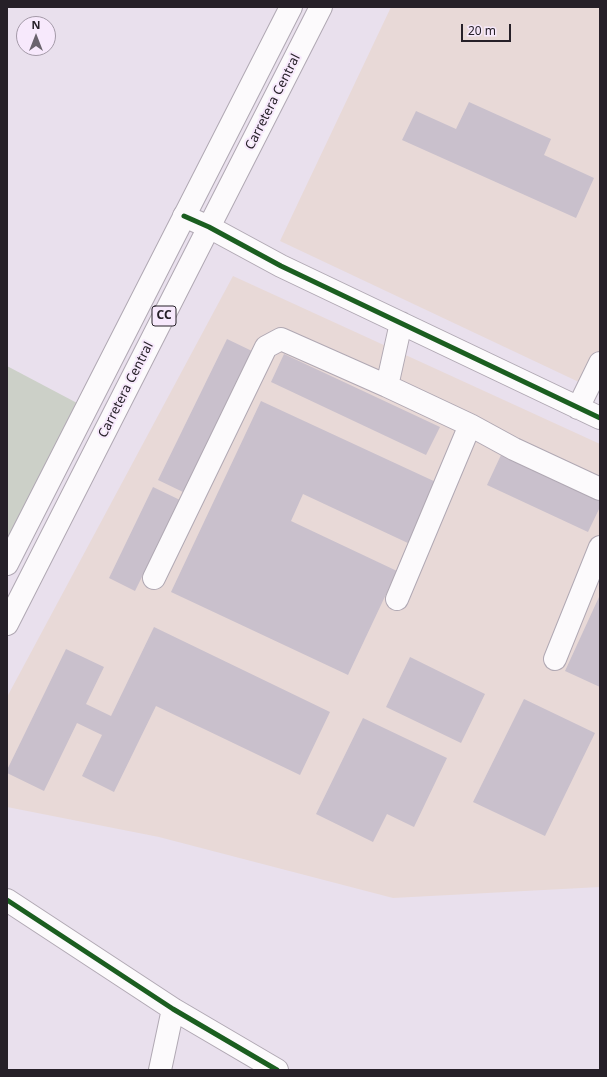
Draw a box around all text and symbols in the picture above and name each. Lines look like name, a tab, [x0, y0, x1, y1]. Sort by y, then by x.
north arrow	[16, 16, 56, 56]
scale bar	[463, 16, 513, 42]
text: N	[32, 17, 40, 32]
text: 20 m	[468, 22, 496, 39]
street label: Carretera Central	[242, 52, 304, 152]
road number: CC	[152, 306, 176, 326]
street label: Carretera Central	[95, 340, 157, 440]

